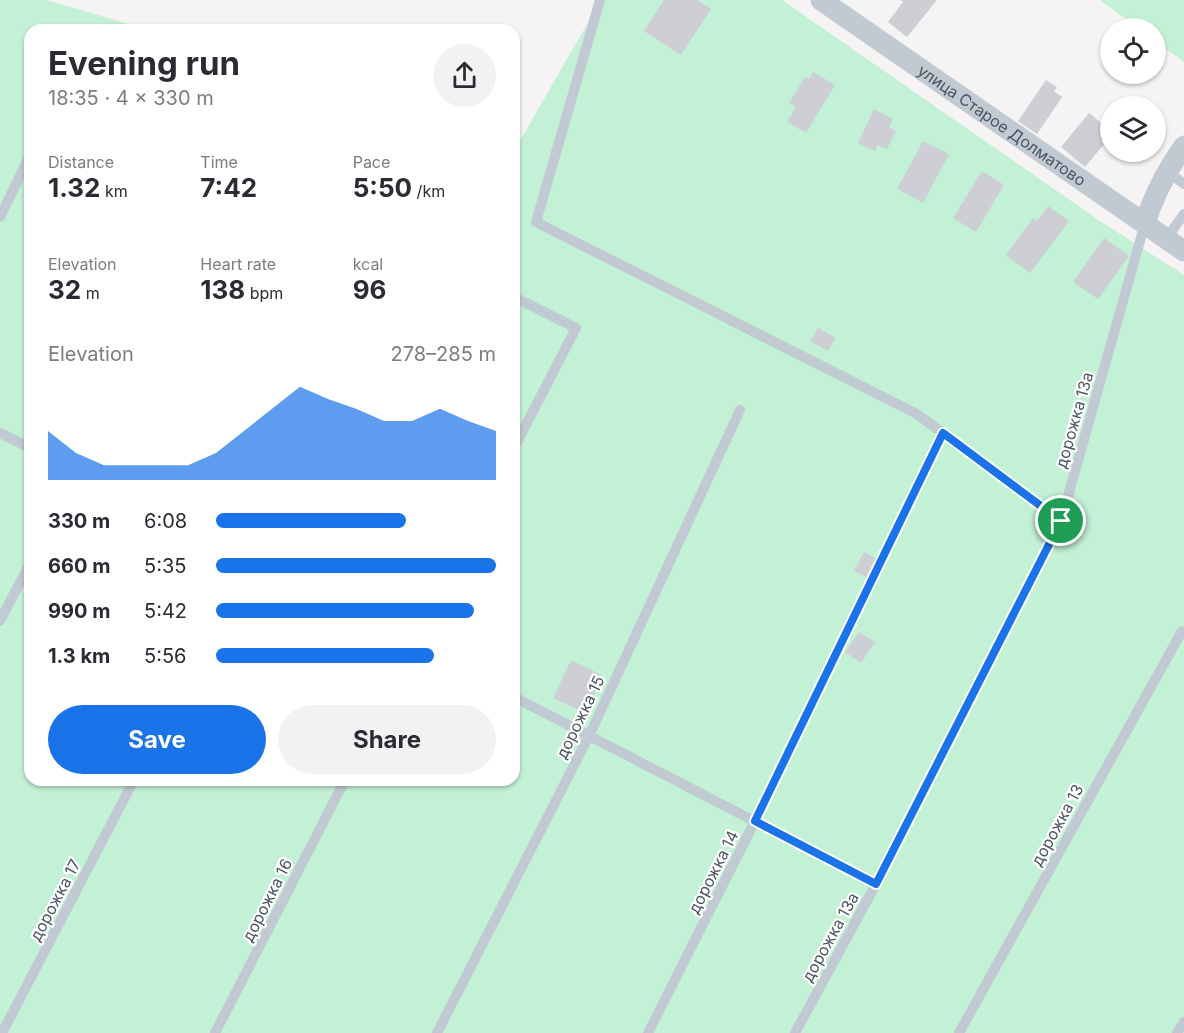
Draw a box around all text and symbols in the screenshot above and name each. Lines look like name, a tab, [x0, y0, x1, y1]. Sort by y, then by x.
map controls	[1100, 18, 1166, 162]
button: locate	[1100, 18, 1166, 84]
text: Evening run	[48, 43, 240, 83]
button: share	[433, 44, 496, 107]
street label: улица Старое Долматово	[914, 60, 1090, 190]
text: 18:35 · 4 × 330 m	[48, 86, 214, 110]
button: layers	[1100, 96, 1166, 162]
text: Distance	[48, 152, 114, 172]
text: Time	[200, 152, 238, 172]
text: Pace	[353, 152, 390, 172]
text: 1.32	[48, 172, 100, 203]
text: 7:42	[200, 172, 257, 203]
text: 5:50	[353, 172, 412, 203]
text: km	[100, 181, 128, 201]
text: /km	[412, 181, 445, 201]
text: Elevation	[48, 254, 117, 274]
text: Heart rate	[200, 254, 276, 274]
text: kcal	[353, 254, 383, 274]
text: 32	[48, 274, 81, 305]
text: 138	[200, 274, 245, 305]
text: 96	[353, 274, 386, 305]
text: m	[81, 283, 100, 303]
text: bpm	[245, 283, 283, 303]
text: Elevation	[48, 342, 134, 366]
text: 278–285 m	[391, 342, 496, 366]
street label: дорожка 13а	[1051, 370, 1097, 470]
pin	[1035, 495, 1086, 546]
icon: arrive	[1044, 504, 1077, 537]
text: 330 m	[48, 509, 110, 533]
text: 6:08	[144, 509, 187, 533]
text: 660 m	[48, 554, 110, 578]
text: 5:35	[144, 554, 186, 578]
text: 990 m	[48, 599, 110, 623]
text: 5:42	[144, 599, 187, 623]
text: 1.3 km	[48, 644, 110, 668]
text: 5:56	[144, 644, 186, 668]
street label: дорожка 15	[551, 672, 609, 762]
button: Save	[48, 705, 266, 774]
button: Share	[278, 705, 496, 774]
street label: дорожка 13	[1026, 781, 1088, 869]
street label: дорожка 14	[684, 827, 742, 917]
street label: дорожка 16	[238, 855, 296, 945]
street label: дорожка 17	[25, 856, 85, 944]
street label: дорожка 13а	[797, 889, 863, 985]

